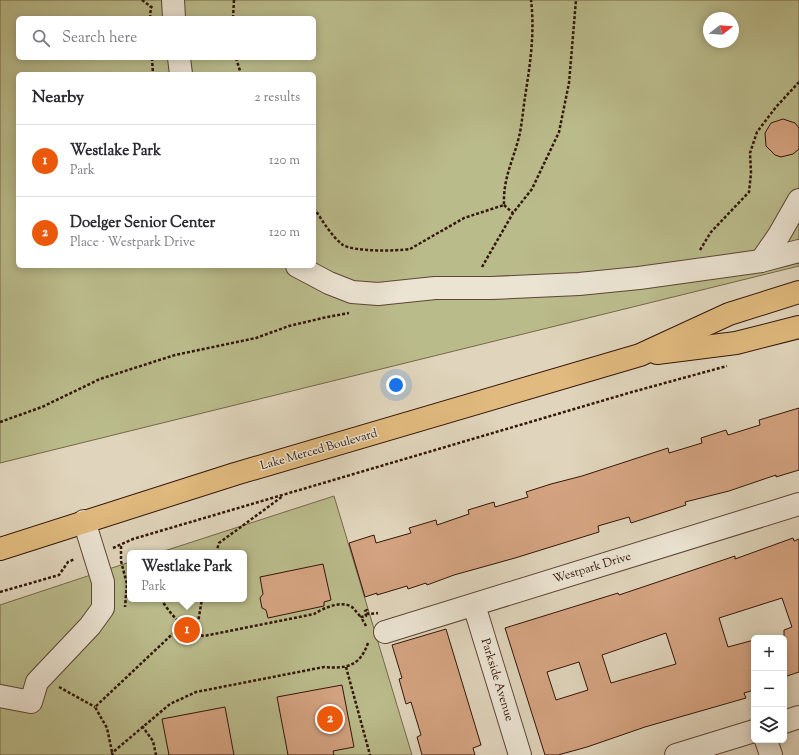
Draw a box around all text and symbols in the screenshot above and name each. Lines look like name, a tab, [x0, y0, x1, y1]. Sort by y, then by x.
north arrow	[703, 12, 739, 48]
search box	[16, 16, 316, 60]
icon: search	[30, 27, 52, 49]
text: Search here	[62, 28, 137, 49]
text: Nearby	[32, 86, 84, 110]
text: 2 results	[255, 89, 300, 107]
text: Westlake Park	[70, 141, 161, 162]
text: 1	[43, 152, 47, 170]
text: 120 m	[269, 152, 300, 170]
text: Park	[70, 162, 95, 180]
text: Doelger Senior Center	[70, 213, 215, 234]
text: 2	[42, 224, 48, 242]
text: 120 m	[269, 224, 300, 242]
text: Place · Westpark Drive	[70, 234, 195, 252]
your location	[386, 375, 406, 395]
street label: Lake Merced Boulevard	[258, 425, 380, 475]
street label: Westpark Drive	[551, 547, 634, 588]
popup	[127, 550, 247, 602]
text: Westlake Park	[141, 557, 233, 578]
text: Park	[141, 578, 166, 596]
pin: 1	[174, 615, 200, 645]
map controls	[751, 635, 787, 743]
button: +	[751, 635, 787, 671]
street label: Parkside Avenue	[476, 636, 518, 724]
button: −	[751, 671, 787, 707]
pin: 2	[317, 704, 343, 734]
button: layers	[751, 707, 787, 743]

